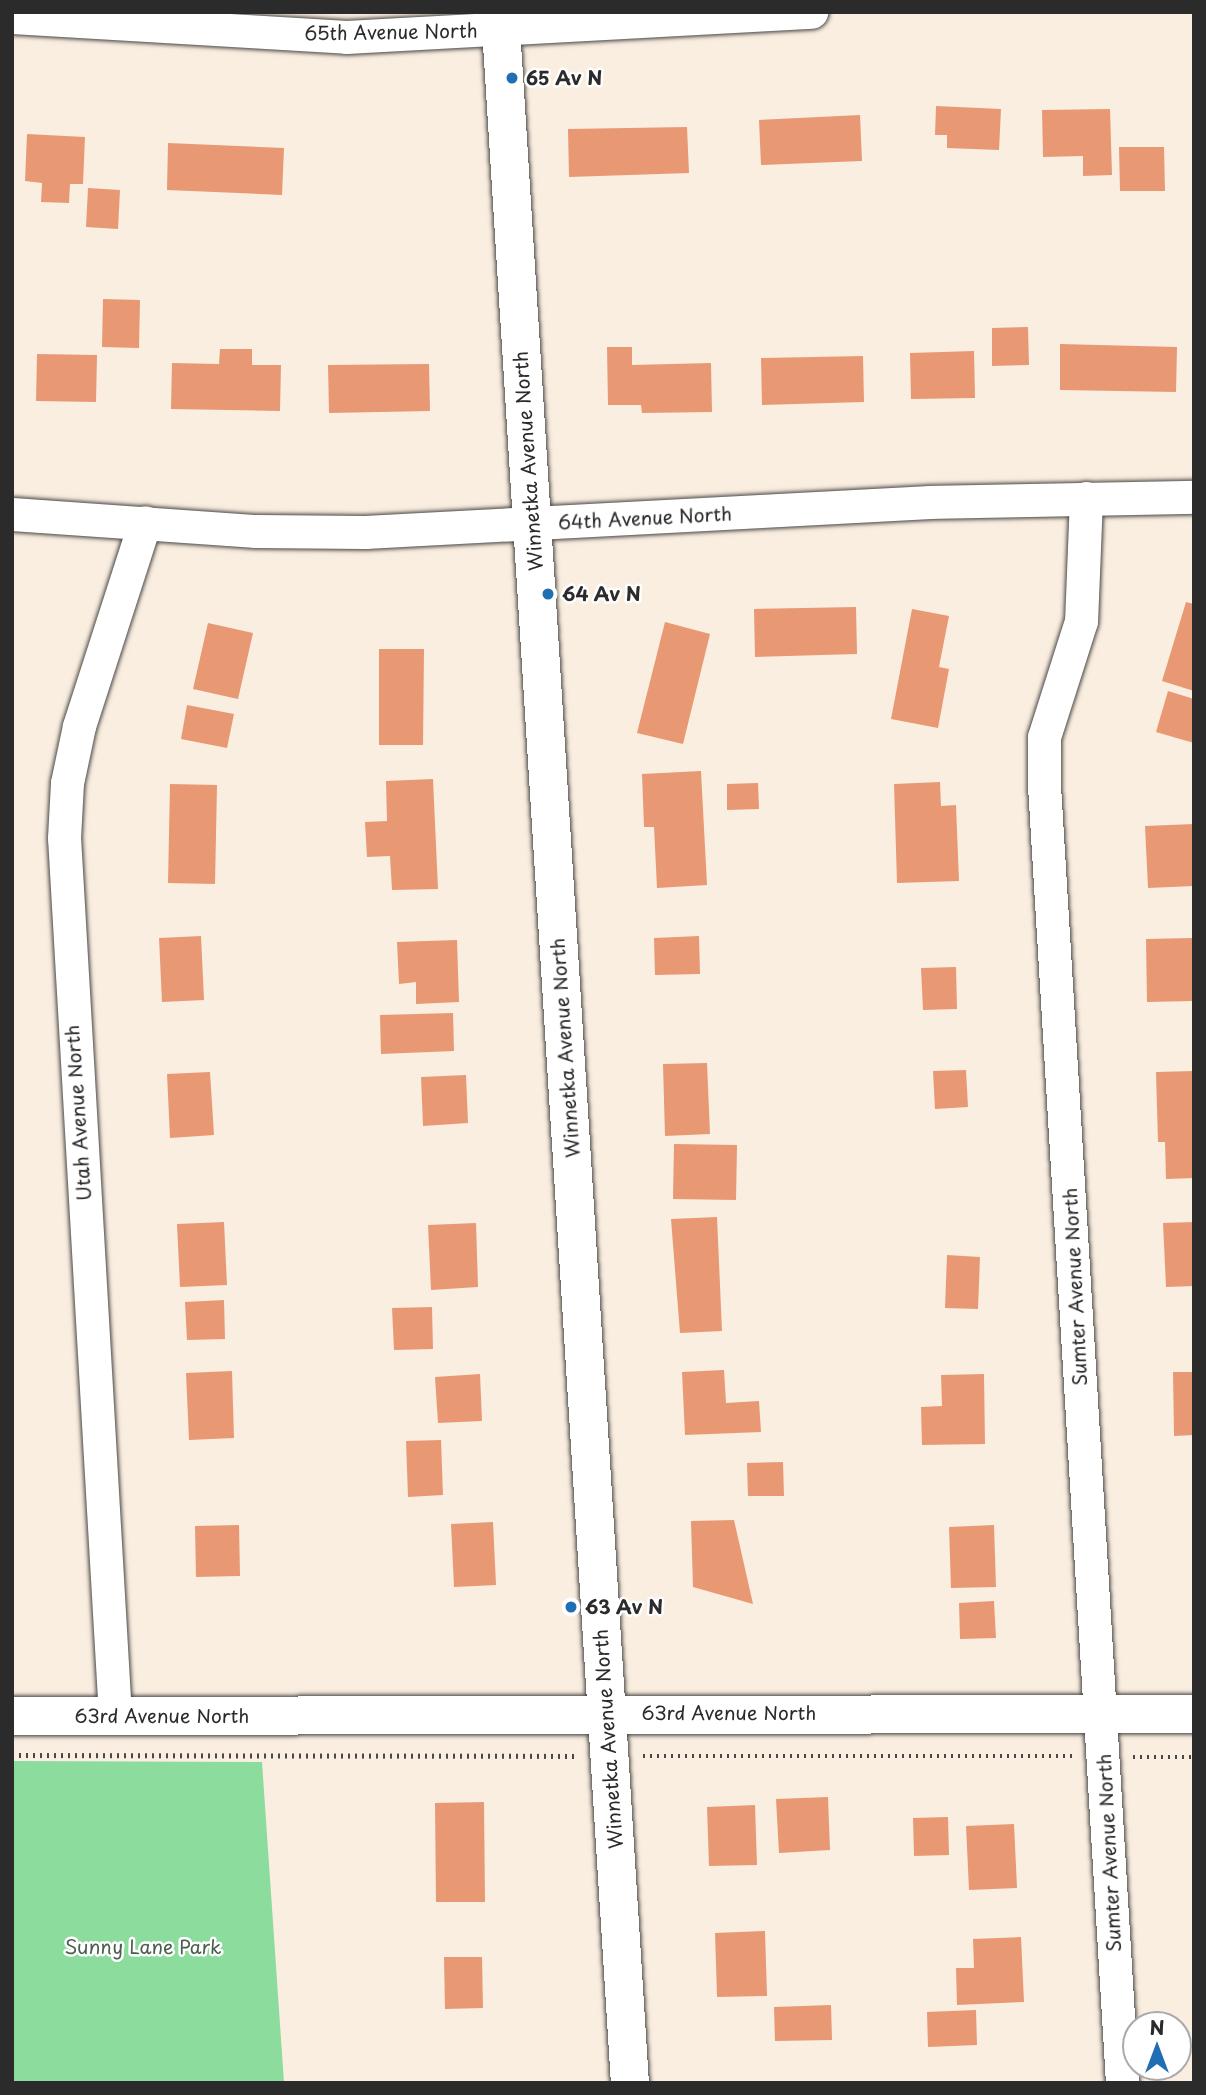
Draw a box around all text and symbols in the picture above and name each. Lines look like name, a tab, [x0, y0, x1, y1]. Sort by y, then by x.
street label: 65th Avenue North	[304, 19, 478, 45]
place label: 65 Av N	[526, 67, 604, 89]
marker: 65 Av N	[504, 70, 520, 86]
street label: Winnetka Avenue North	[509, 350, 547, 572]
street label: 64th Avenue North	[557, 502, 733, 534]
place label: 64 Av N	[562, 583, 641, 605]
marker: 64 Av N	[540, 586, 556, 602]
street label: Winnetka Avenue North	[546, 937, 584, 1159]
street label: Utah Avenue North	[60, 1024, 96, 1202]
street label: Sumter Avenue North	[1058, 1188, 1092, 1386]
place label: 63 Av N	[585, 1596, 663, 1618]
marker: 63 Av N	[563, 1599, 579, 1615]
street label: Winnetka Avenue North	[589, 1628, 627, 1850]
street label: 63rd Avenue North	[641, 1702, 817, 1724]
street label: 63rd Avenue North	[74, 1705, 250, 1727]
street label: Sumter Avenue North	[1092, 1754, 1126, 1952]
park label: Sunny Lane Park	[65, 1936, 221, 1958]
north arrow	[1122, 2011, 1192, 2081]
text: N	[1149, 2013, 1165, 2041]

